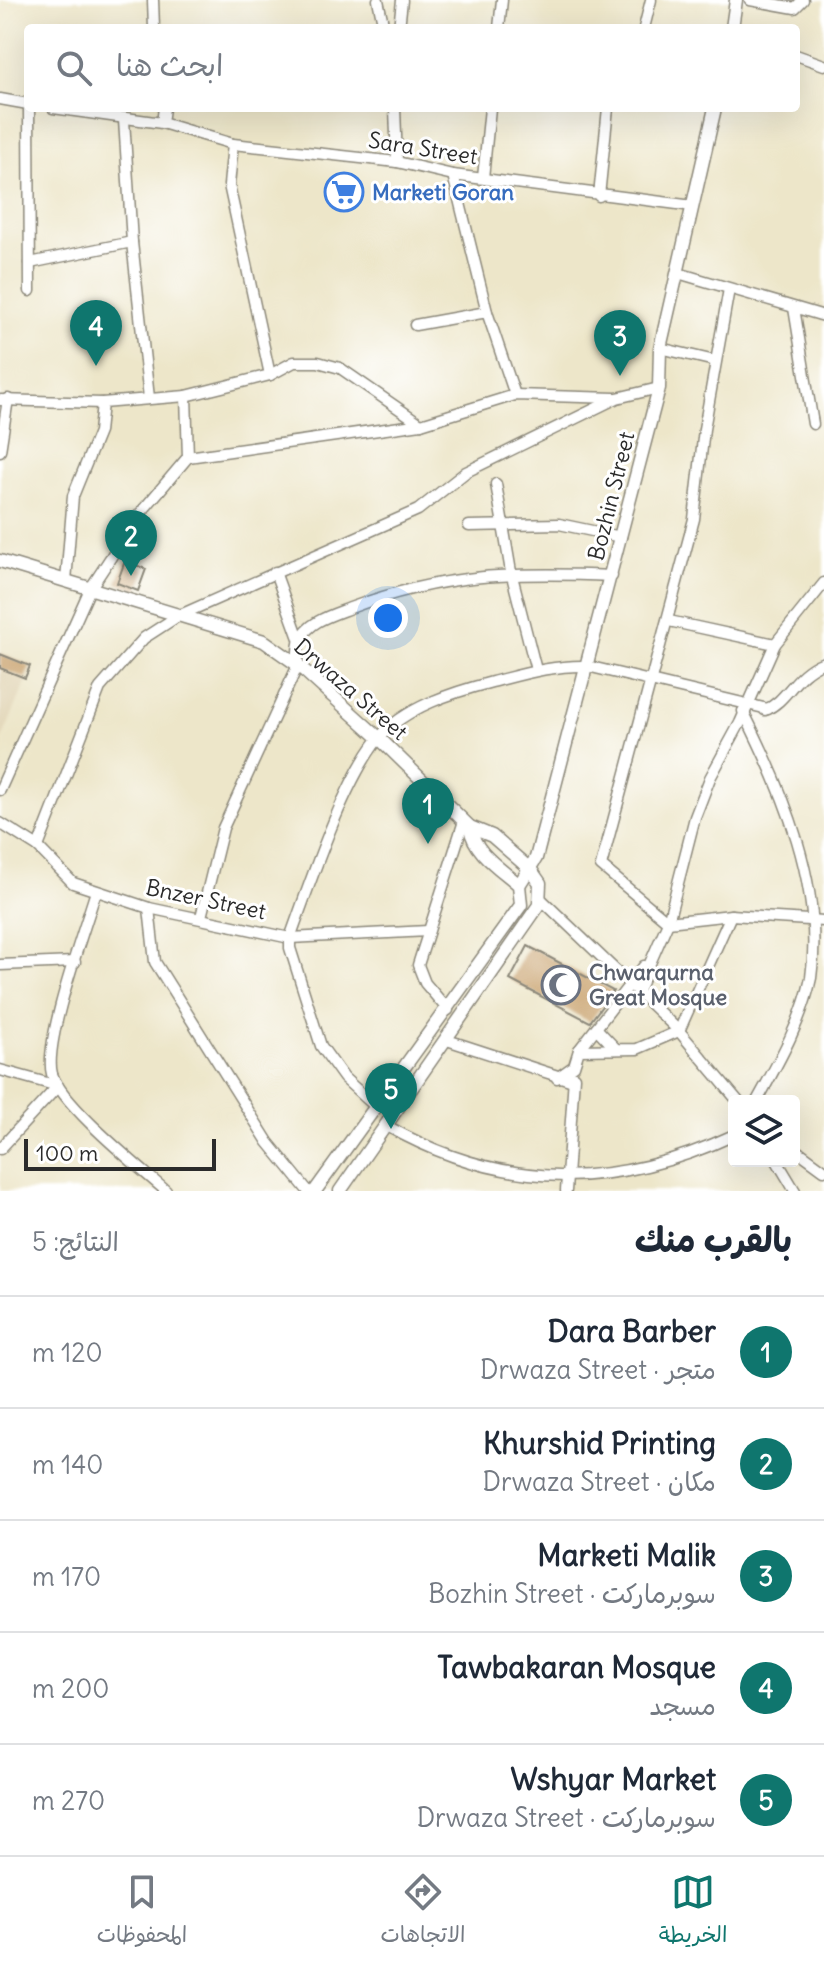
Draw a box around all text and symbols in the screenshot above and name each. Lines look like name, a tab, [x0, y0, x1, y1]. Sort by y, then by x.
search box	[24, 24, 800, 112]
icon: search	[52, 46, 96, 90]
text: ابحث هنا	[116, 46, 223, 84]
street label: Sara Street	[366, 126, 480, 170]
supermarket icon: Marketi Goran	[323, 171, 365, 213]
place label: Marketi Goran	[372, 178, 514, 206]
pin: 4	[70, 300, 122, 366]
pin: 3	[594, 310, 646, 376]
street label: Bozhin Street	[582, 429, 640, 563]
pin: 2	[105, 510, 157, 576]
your location	[368, 598, 408, 638]
street label: Drwaza Street	[288, 632, 414, 746]
pin: 1	[402, 778, 454, 844]
street label: Bnzer Street	[143, 873, 269, 925]
place label: Chwarqurna Great Mosque	[589, 958, 727, 1011]
mosque icon: Chwarqurna Great Mosque	[540, 964, 582, 1006]
pin: 5	[365, 1063, 417, 1129]
map controls	[728, 1095, 800, 1167]
button: layers	[728, 1095, 800, 1167]
scale bar	[24, 1135, 216, 1171]
text: 100 m	[36, 1139, 98, 1167]
text: بالقرب منك	[635, 1218, 792, 1261]
text: النتائج: 5	[32, 1225, 119, 1258]
text: Dara Barber	[547, 1312, 716, 1350]
text: 120 m	[32, 1336, 103, 1369]
text: 1	[761, 1336, 771, 1369]
text: متجر · Drwaza Street	[480, 1353, 716, 1386]
text: Khurshid Printing	[483, 1424, 716, 1462]
text: 140 m	[32, 1448, 103, 1481]
text: 2	[759, 1448, 773, 1481]
text: مكان · Drwaza Street	[483, 1465, 716, 1498]
text: Marketi Malik	[537, 1536, 716, 1574]
text: 170 m	[32, 1560, 101, 1593]
text: 3	[759, 1560, 773, 1593]
text: سوبرماركت · Bozhin Street	[428, 1577, 716, 1610]
text: Tawbakaran Mosque	[437, 1648, 716, 1686]
text: 200 m	[32, 1672, 109, 1705]
text: 4	[758, 1672, 774, 1705]
text: مسجد	[649, 1689, 716, 1722]
text: Wshyar Market	[511, 1760, 716, 1798]
text: 270 m	[32, 1784, 105, 1817]
text: 5	[759, 1784, 773, 1817]
text: سوبرماركت · Drwaza Street	[417, 1801, 716, 1834]
tab: المحفوظات	[97, 1870, 187, 1954]
tab: الاتجاهات	[381, 1870, 465, 1954]
tab: الخريطة	[659, 1870, 727, 1954]

